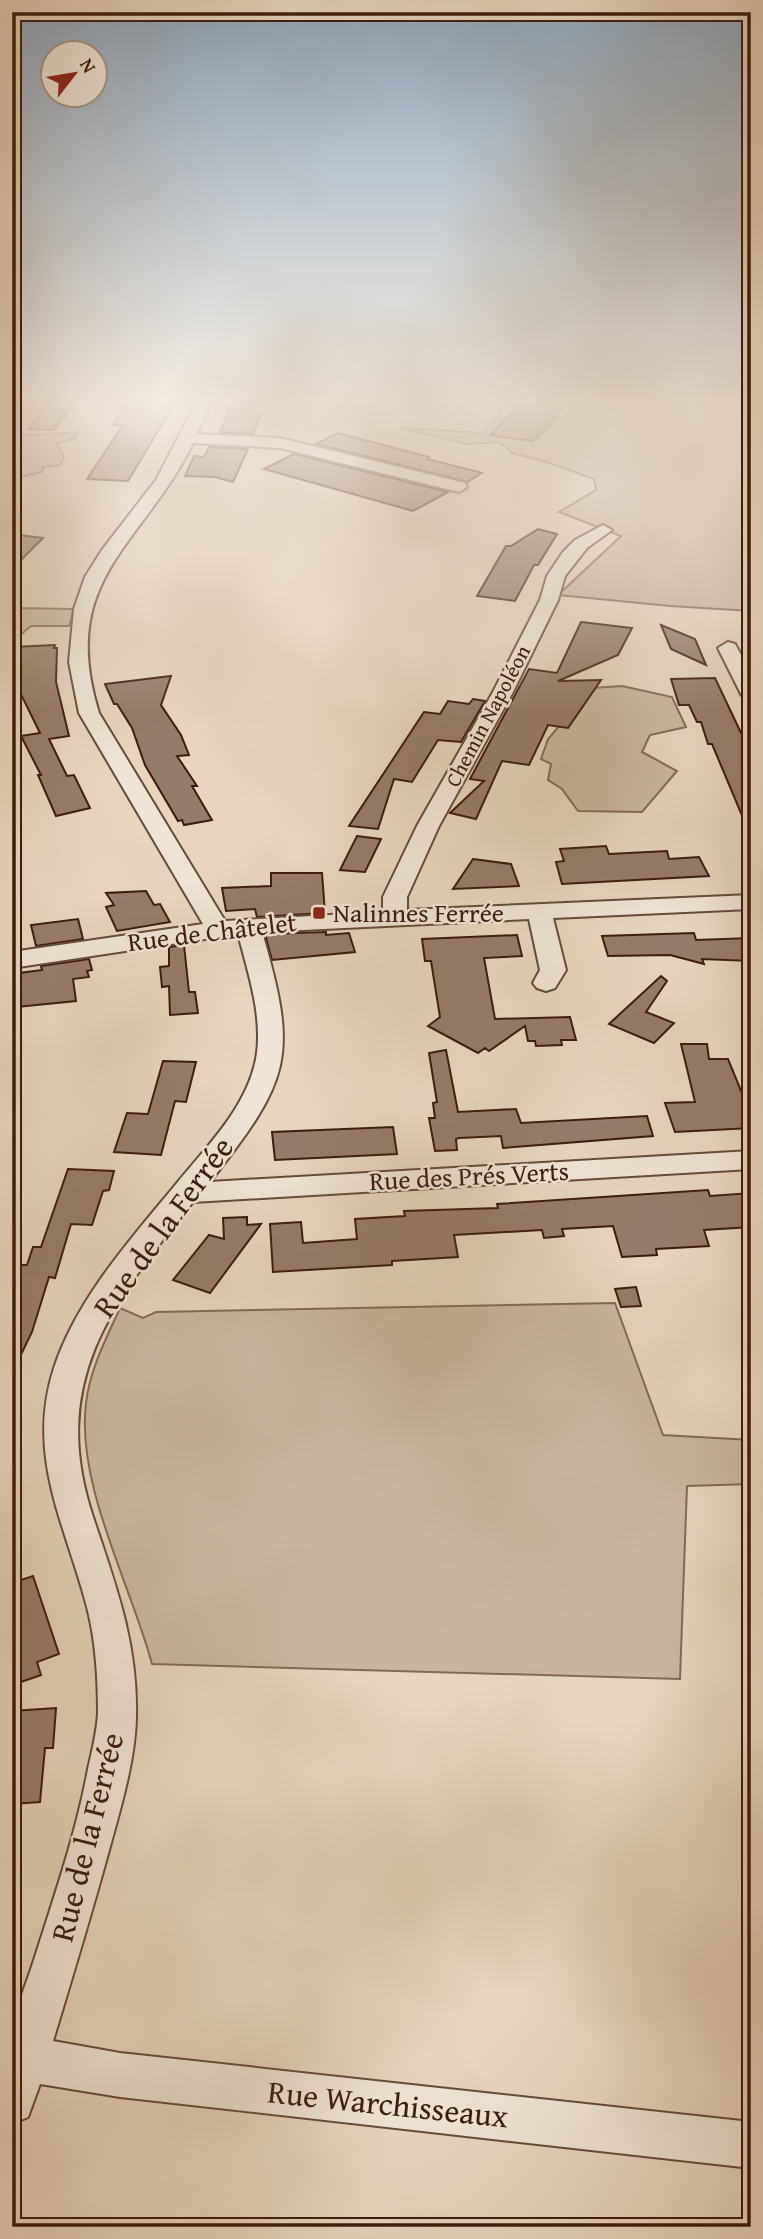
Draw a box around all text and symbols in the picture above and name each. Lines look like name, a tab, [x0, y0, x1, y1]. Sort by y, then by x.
north arrow	[38, 38, 108, 108]
text: N	[73, 53, 104, 78]
street label: Chemin Napoléon	[437, 639, 538, 792]
place label: Nalinnes Ferrée	[333, 893, 504, 932]
street label: Rue de Châtelet	[125, 902, 299, 961]
marker: Nalinnes Ferrée	[311, 905, 327, 921]
street label: Rue de la Ferrée	[81, 1126, 244, 1327]
street label: Rue des Prés Verts	[368, 1151, 570, 1200]
street label: Rue de la Ferrée	[38, 1727, 135, 1946]
street label: Rue Warchisseaux	[266, 2068, 511, 2140]

